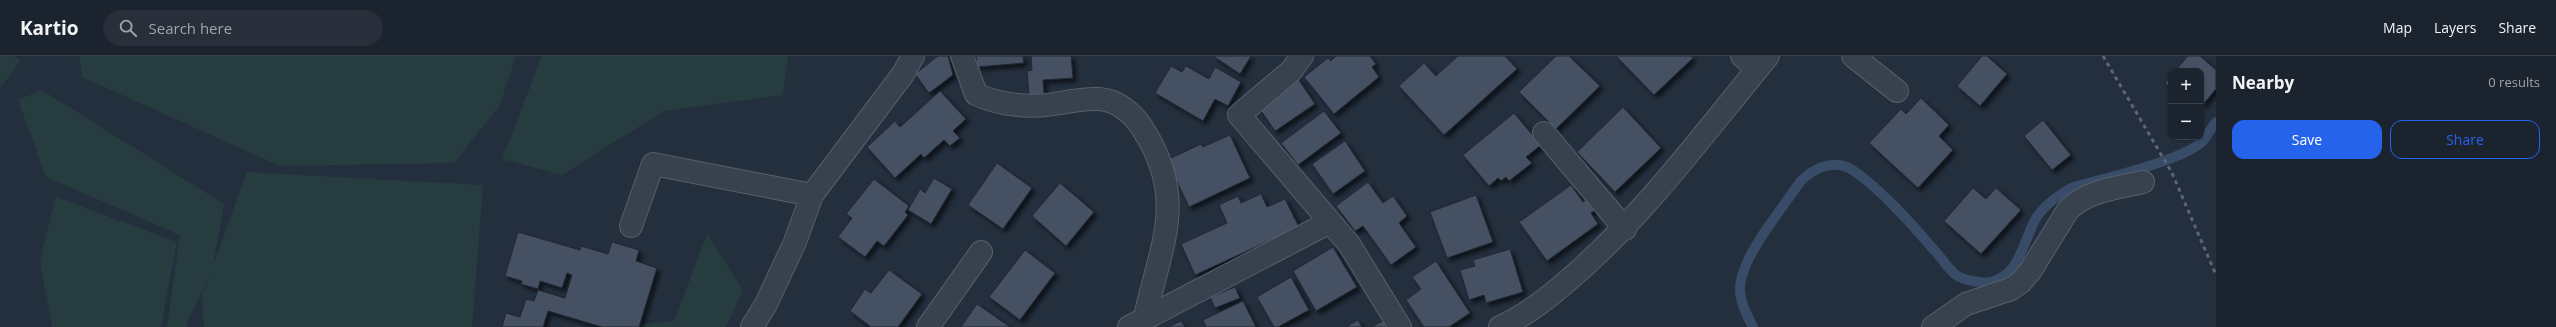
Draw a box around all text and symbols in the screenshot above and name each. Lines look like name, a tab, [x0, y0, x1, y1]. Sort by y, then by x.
search box	[103, 10, 383, 46]
text: Kartio	[20, 15, 79, 41]
icon: search	[117, 17, 139, 39]
text: Search here	[149, 18, 232, 38]
text: Map	[2383, 18, 2412, 37]
text: Layers	[2434, 18, 2476, 37]
text: Share	[2498, 18, 2536, 37]
map controls	[2168, 68, 2204, 140]
button: +	[2168, 68, 2204, 104]
text: Nearby	[2232, 71, 2294, 94]
text: 0 results	[2488, 73, 2540, 91]
button: −	[2168, 104, 2204, 140]
button: Save	[2232, 120, 2382, 159]
button: Share	[2390, 120, 2540, 159]

